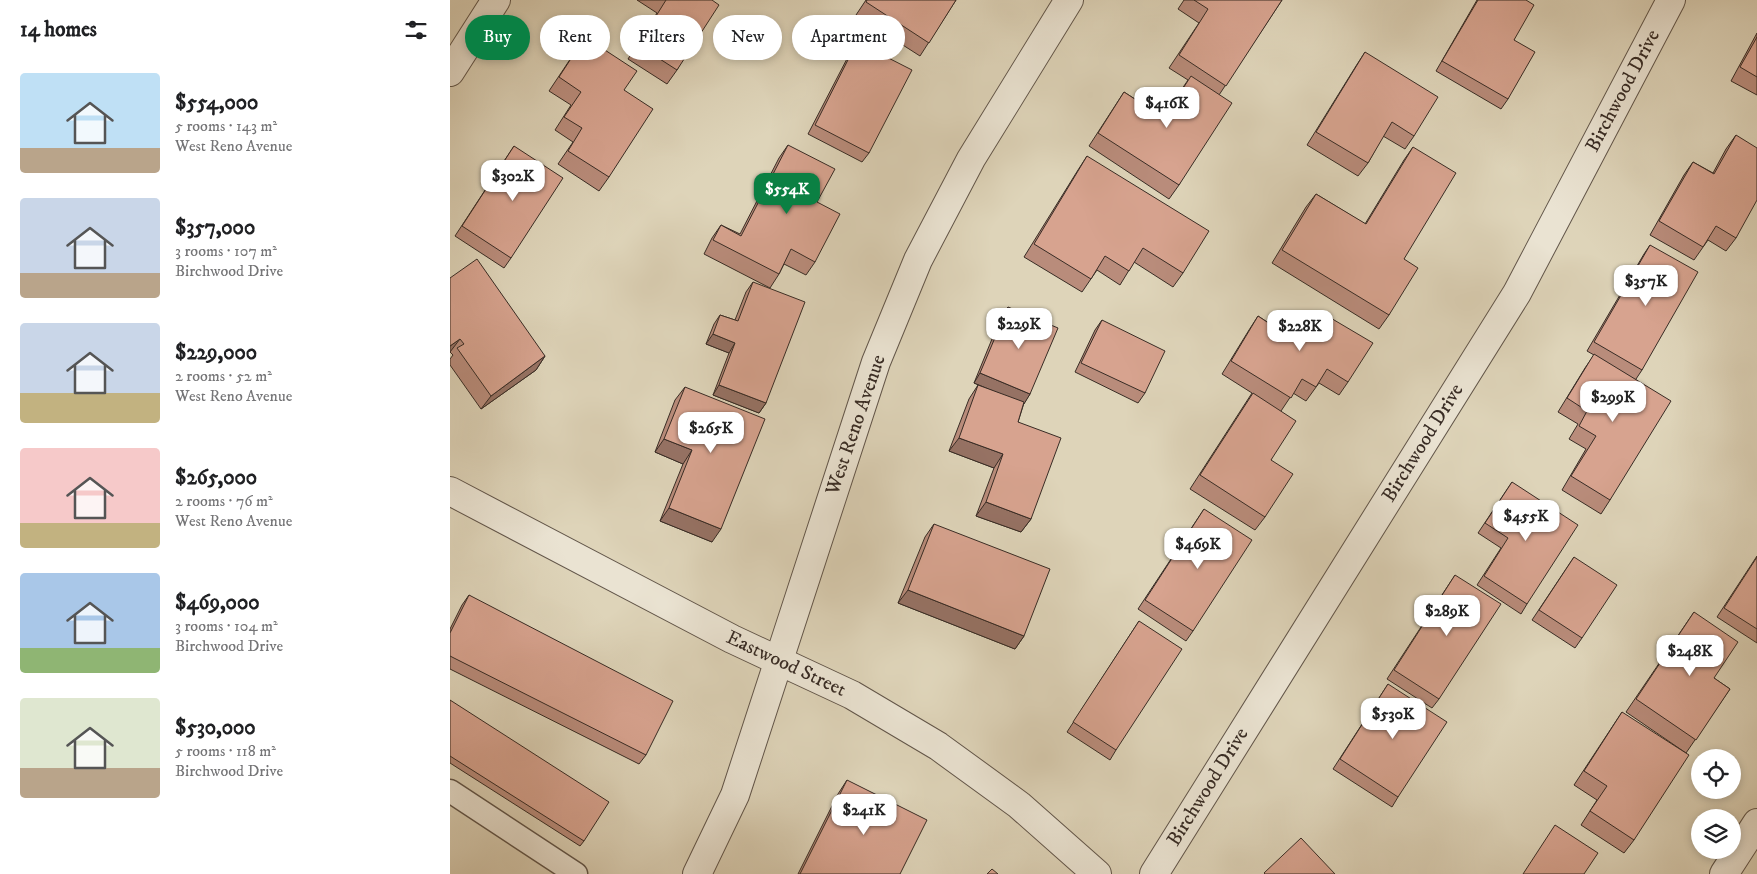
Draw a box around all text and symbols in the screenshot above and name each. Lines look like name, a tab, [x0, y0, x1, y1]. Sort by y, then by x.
chip: Buy	[465, 15, 530, 60]
chip: Rent	[540, 15, 610, 60]
chip: Filters	[620, 15, 703, 60]
chip: New	[713, 15, 782, 60]
chip: Apartment	[792, 15, 905, 60]
icon: filters	[402, 16, 430, 44]
text: 14 homes	[20, 17, 97, 43]
street label: Birchwood Drive	[1580, 25, 1666, 157]
pin: $416K	[1132, 86, 1202, 129]
text: $554,000	[175, 90, 258, 116]
icon: home	[60, 93, 120, 153]
text: $416K	[1145, 93, 1189, 113]
text: 5 rooms · 143 m²	[175, 116, 277, 136]
text: West Reno Avenue	[175, 136, 292, 156]
pin: $302K	[478, 160, 548, 202]
text: $302K	[492, 166, 534, 186]
pin: $554K	[752, 172, 822, 215]
text: $554K	[765, 179, 809, 199]
text: $357,000	[175, 215, 255, 241]
icon: home	[60, 218, 120, 278]
text: 3 rooms · 107 m²	[175, 241, 277, 261]
text: Birchwood Drive	[175, 261, 283, 281]
pin: $357K	[1611, 264, 1681, 307]
text: $357K	[1625, 271, 1667, 291]
pin: $229K	[984, 308, 1054, 350]
pin: $228K	[1265, 310, 1335, 352]
text: $229K	[997, 314, 1041, 334]
text: $228K	[1278, 316, 1322, 336]
text: $229,000	[175, 340, 257, 366]
icon: home	[60, 343, 120, 403]
street label: West Reno Avenue	[820, 352, 892, 499]
text: 2 rooms · 52 m²	[175, 366, 272, 386]
street label: Birchwood Drive	[1377, 379, 1469, 507]
pin: $299K	[1578, 380, 1648, 423]
text: West Reno Avenue	[175, 386, 292, 406]
text: $299K	[1591, 387, 1635, 407]
pin: $265K	[676, 412, 746, 454]
text: $265K	[689, 418, 733, 438]
text: $265,000	[175, 465, 257, 491]
icon: home	[60, 468, 120, 528]
text: 2 rooms · 76 m²	[175, 491, 273, 511]
pin: $455K	[1491, 500, 1561, 542]
text: $455K	[1504, 506, 1548, 526]
text: West Reno Avenue	[175, 511, 292, 531]
pin: $469K	[1163, 528, 1233, 570]
text: $469K	[1175, 534, 1221, 554]
text: $469,000	[175, 590, 260, 616]
icon: home	[60, 593, 120, 653]
pin: $289K	[1412, 594, 1482, 637]
text: $289K	[1425, 601, 1469, 621]
text: 3 rooms · 104 m²	[175, 616, 278, 636]
street label: Eastwood Street	[722, 625, 850, 703]
pin: $248K	[1655, 634, 1725, 677]
text: Birchwood Drive	[175, 636, 283, 656]
text: $248K	[1667, 641, 1713, 661]
pin: $530K	[1358, 698, 1428, 740]
text: $530K	[1372, 704, 1414, 724]
text: $530,000	[175, 715, 256, 741]
icon: home	[60, 718, 120, 778]
street label: Birchwood Drive	[1162, 723, 1254, 851]
text: 5 rooms · 118 m²	[175, 741, 276, 761]
map controls	[1691, 749, 1741, 859]
button: locate	[1691, 749, 1741, 799]
text: Birchwood Drive	[175, 761, 283, 781]
pin: $241K	[829, 794, 899, 836]
text: $241K	[843, 800, 885, 820]
button: layers	[1691, 809, 1741, 859]

